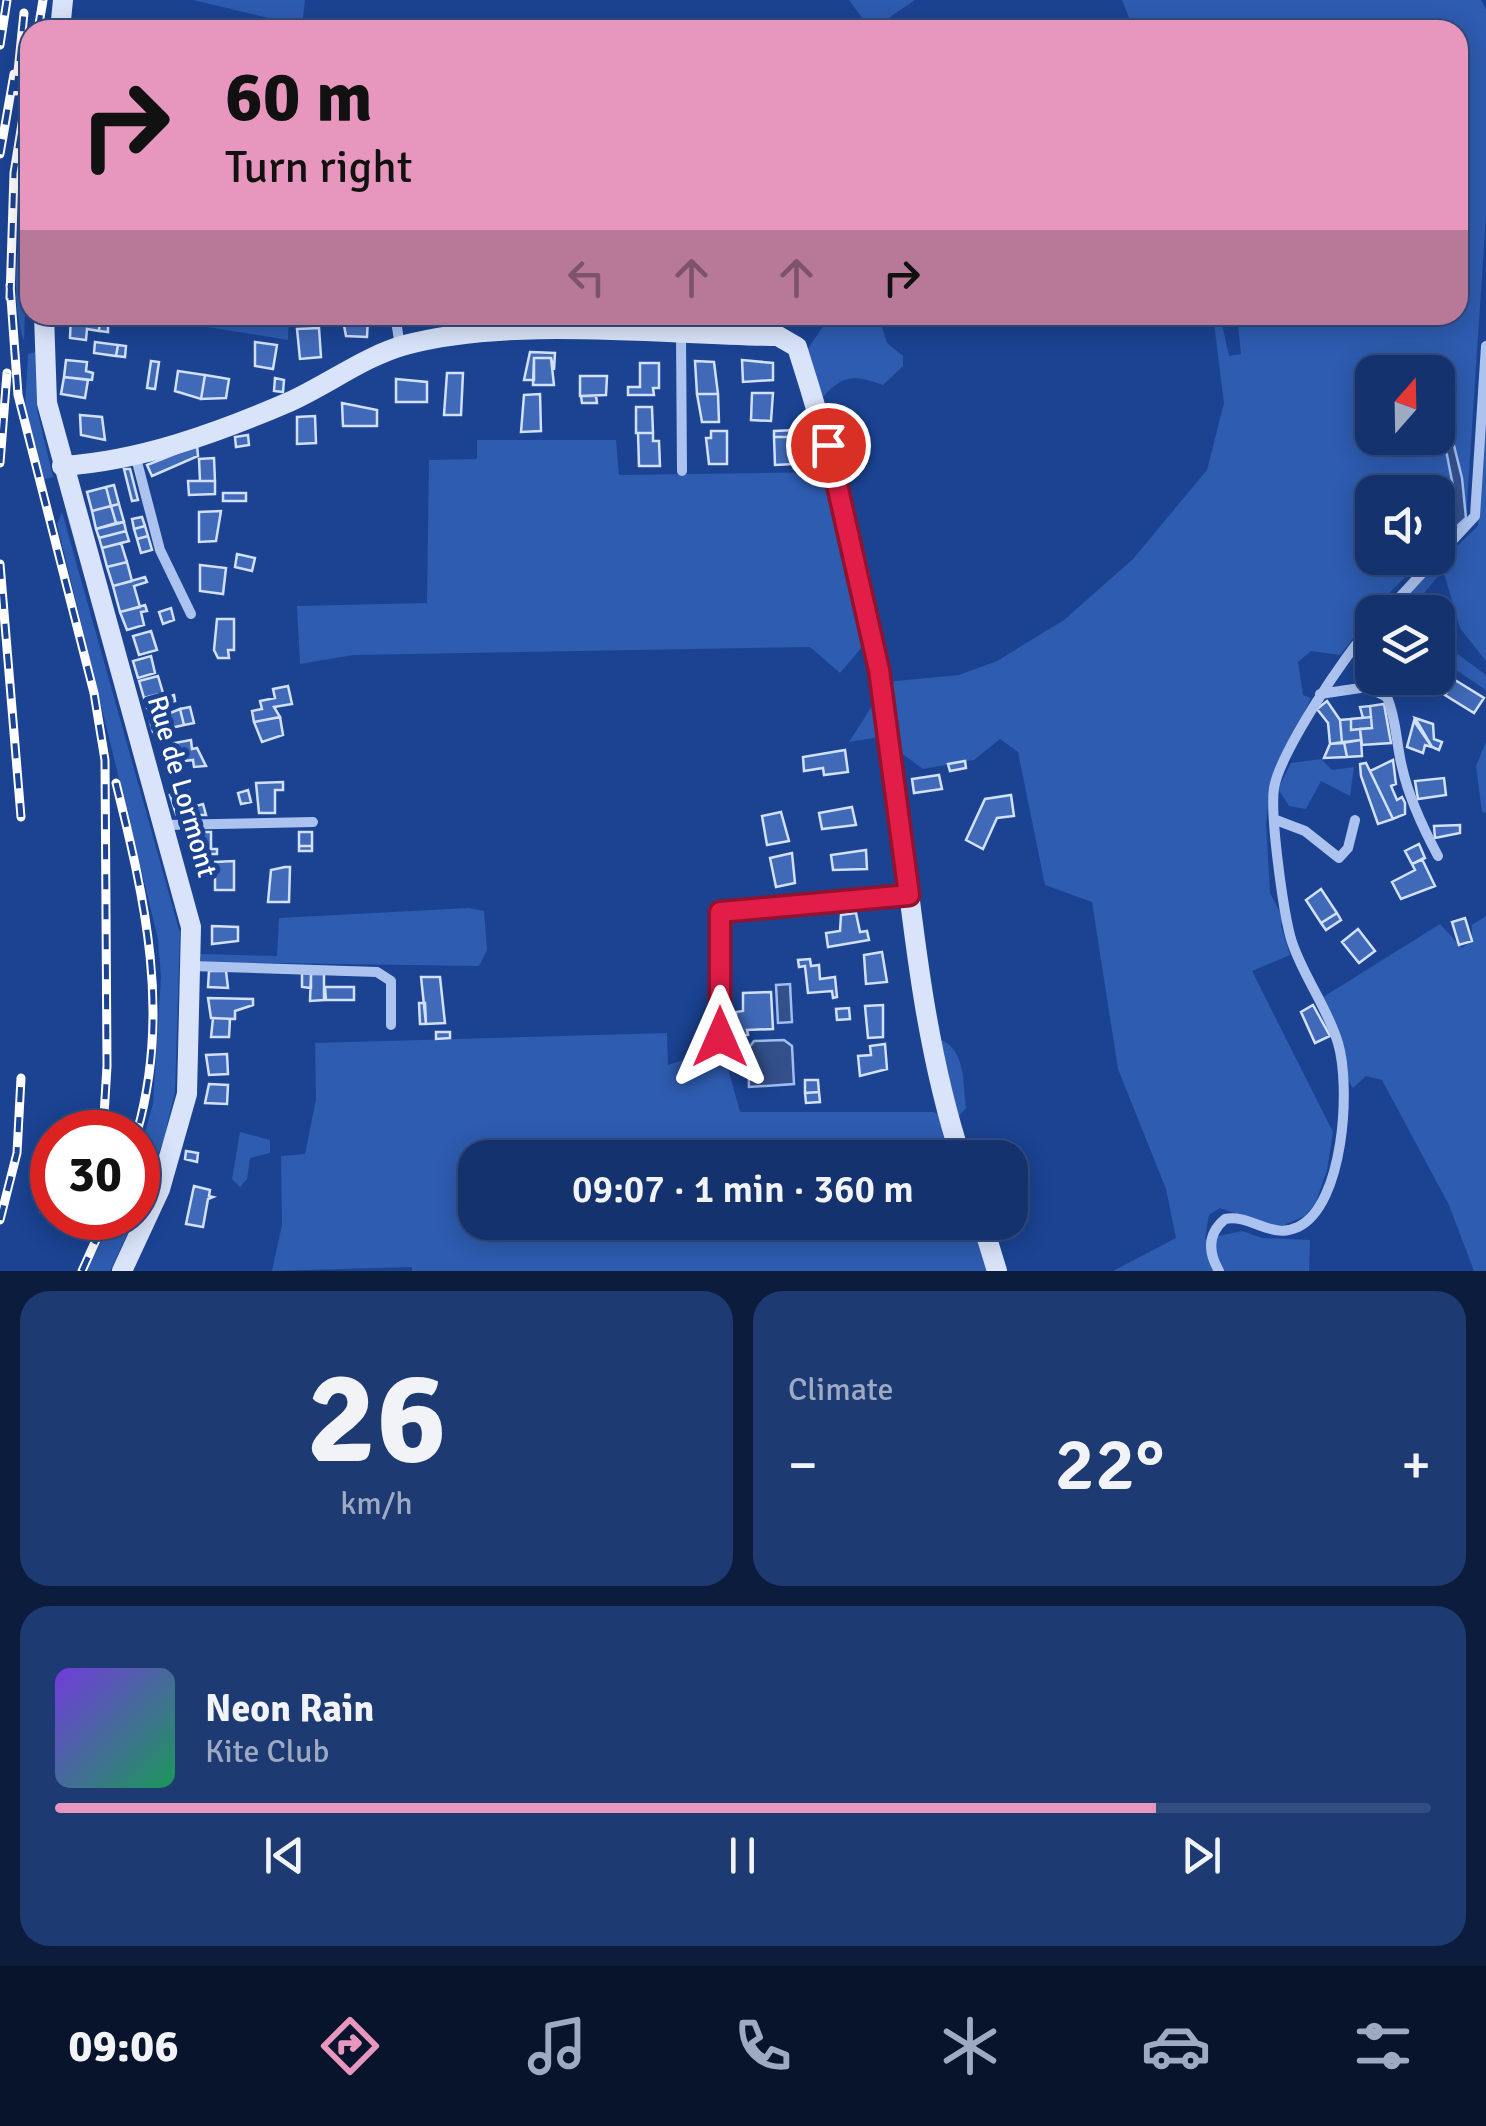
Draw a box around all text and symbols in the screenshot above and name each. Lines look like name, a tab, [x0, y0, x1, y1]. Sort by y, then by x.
text: 60 m	[225, 54, 373, 140]
icon: right	[60, 60, 190, 190]
text: Turn right	[225, 140, 413, 195]
icon: left	[559, 250, 614, 305]
icon: ahead	[664, 250, 719, 305]
icon: ahead	[769, 250, 824, 305]
icon: right	[874, 250, 929, 305]
north arrow	[1355, 355, 1455, 455]
map controls	[1355, 355, 1455, 695]
pin	[786, 403, 871, 488]
icon: arrive	[801, 418, 856, 473]
button: sound	[1355, 475, 1455, 575]
button: layers	[1355, 595, 1455, 695]
street label: Rue de Lormont	[140, 692, 224, 881]
position arrow	[668, 985, 772, 1089]
speed limit sign: 30	[30, 1110, 160, 1240]
text: 09:07 · 1 min · 360 m	[572, 1166, 914, 1213]
text: 26	[306, 1339, 447, 1499]
text: Climate	[788, 1370, 894, 1409]
text: 22°	[1055, 1418, 1164, 1511]
text: −	[788, 1431, 818, 1499]
text: +	[1401, 1431, 1431, 1499]
text: km/h	[340, 1484, 413, 1523]
text: Neon Rain	[205, 1685, 374, 1732]
text: Kite Club	[205, 1732, 329, 1771]
icon: previous	[257, 1828, 312, 1883]
icon: pause	[715, 1828, 770, 1883]
icon: next	[1174, 1828, 1229, 1883]
icon: directions	[315, 2011, 385, 2081]
icon: music	[522, 2011, 592, 2081]
icon: phone	[728, 2011, 798, 2081]
icon: climate	[935, 2011, 1005, 2081]
icon: car	[1141, 2011, 1211, 2081]
icon: filters	[1348, 2011, 1418, 2081]
text: 09:06	[68, 2019, 179, 2074]

